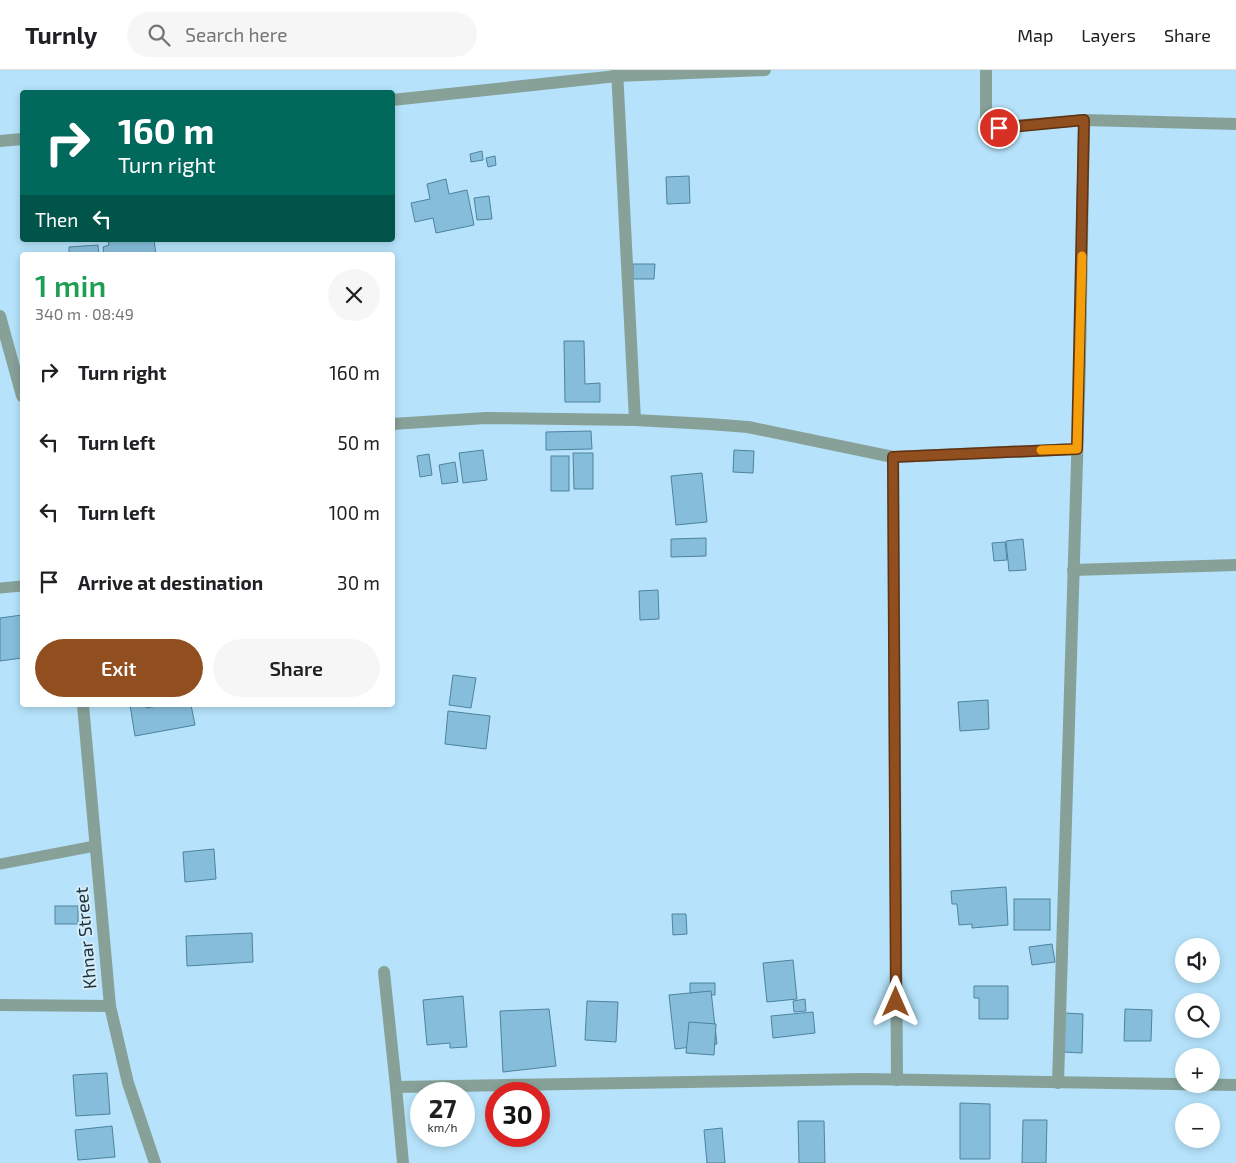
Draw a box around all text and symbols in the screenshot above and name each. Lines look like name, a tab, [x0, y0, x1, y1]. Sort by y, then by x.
search box	[127, 12, 477, 57]
text: Turnly	[25, 20, 97, 49]
icon: search	[145, 21, 173, 49]
text: Search here	[185, 23, 287, 46]
text: Map	[1017, 24, 1053, 46]
text: Layers	[1081, 24, 1136, 46]
text: Share	[1164, 24, 1211, 46]
pin	[978, 107, 1020, 149]
text: 160 m	[118, 109, 214, 151]
icon: right	[35, 110, 100, 175]
icon: arrive	[985, 114, 1013, 142]
text: Turn right	[118, 151, 216, 177]
icon: left	[88, 205, 116, 233]
text: Then	[35, 208, 78, 231]
text: 1 min	[35, 267, 106, 303]
button: close	[328, 269, 380, 321]
text: 340 m · 08:49	[35, 304, 134, 323]
icon: right	[35, 358, 63, 386]
text: Turn right	[78, 361, 166, 384]
text: 160 m	[329, 361, 380, 384]
icon: left	[35, 428, 63, 456]
text: Turn left	[78, 431, 155, 454]
text: 50 m	[337, 431, 380, 454]
icon: left	[35, 498, 63, 526]
text: Turn left	[78, 501, 155, 524]
text: 100 m	[329, 501, 380, 524]
icon: arrive	[35, 568, 63, 596]
text: Arrive at destination	[78, 571, 263, 594]
text: 30 m	[337, 571, 380, 594]
button: Exit	[35, 639, 203, 697]
button: Share	[213, 639, 380, 697]
street label: Khnar Street	[70, 886, 100, 990]
map controls	[1175, 938, 1220, 1148]
button: sound	[1175, 938, 1220, 983]
position arrow	[869, 975, 921, 1027]
button: search	[1175, 993, 1220, 1038]
button: +	[1175, 1048, 1220, 1093]
speed limit sign: 30	[485, 1082, 550, 1147]
text: 27	[429, 1093, 456, 1123]
button: −	[1175, 1103, 1220, 1148]
text: km/h	[428, 1120, 457, 1134]

